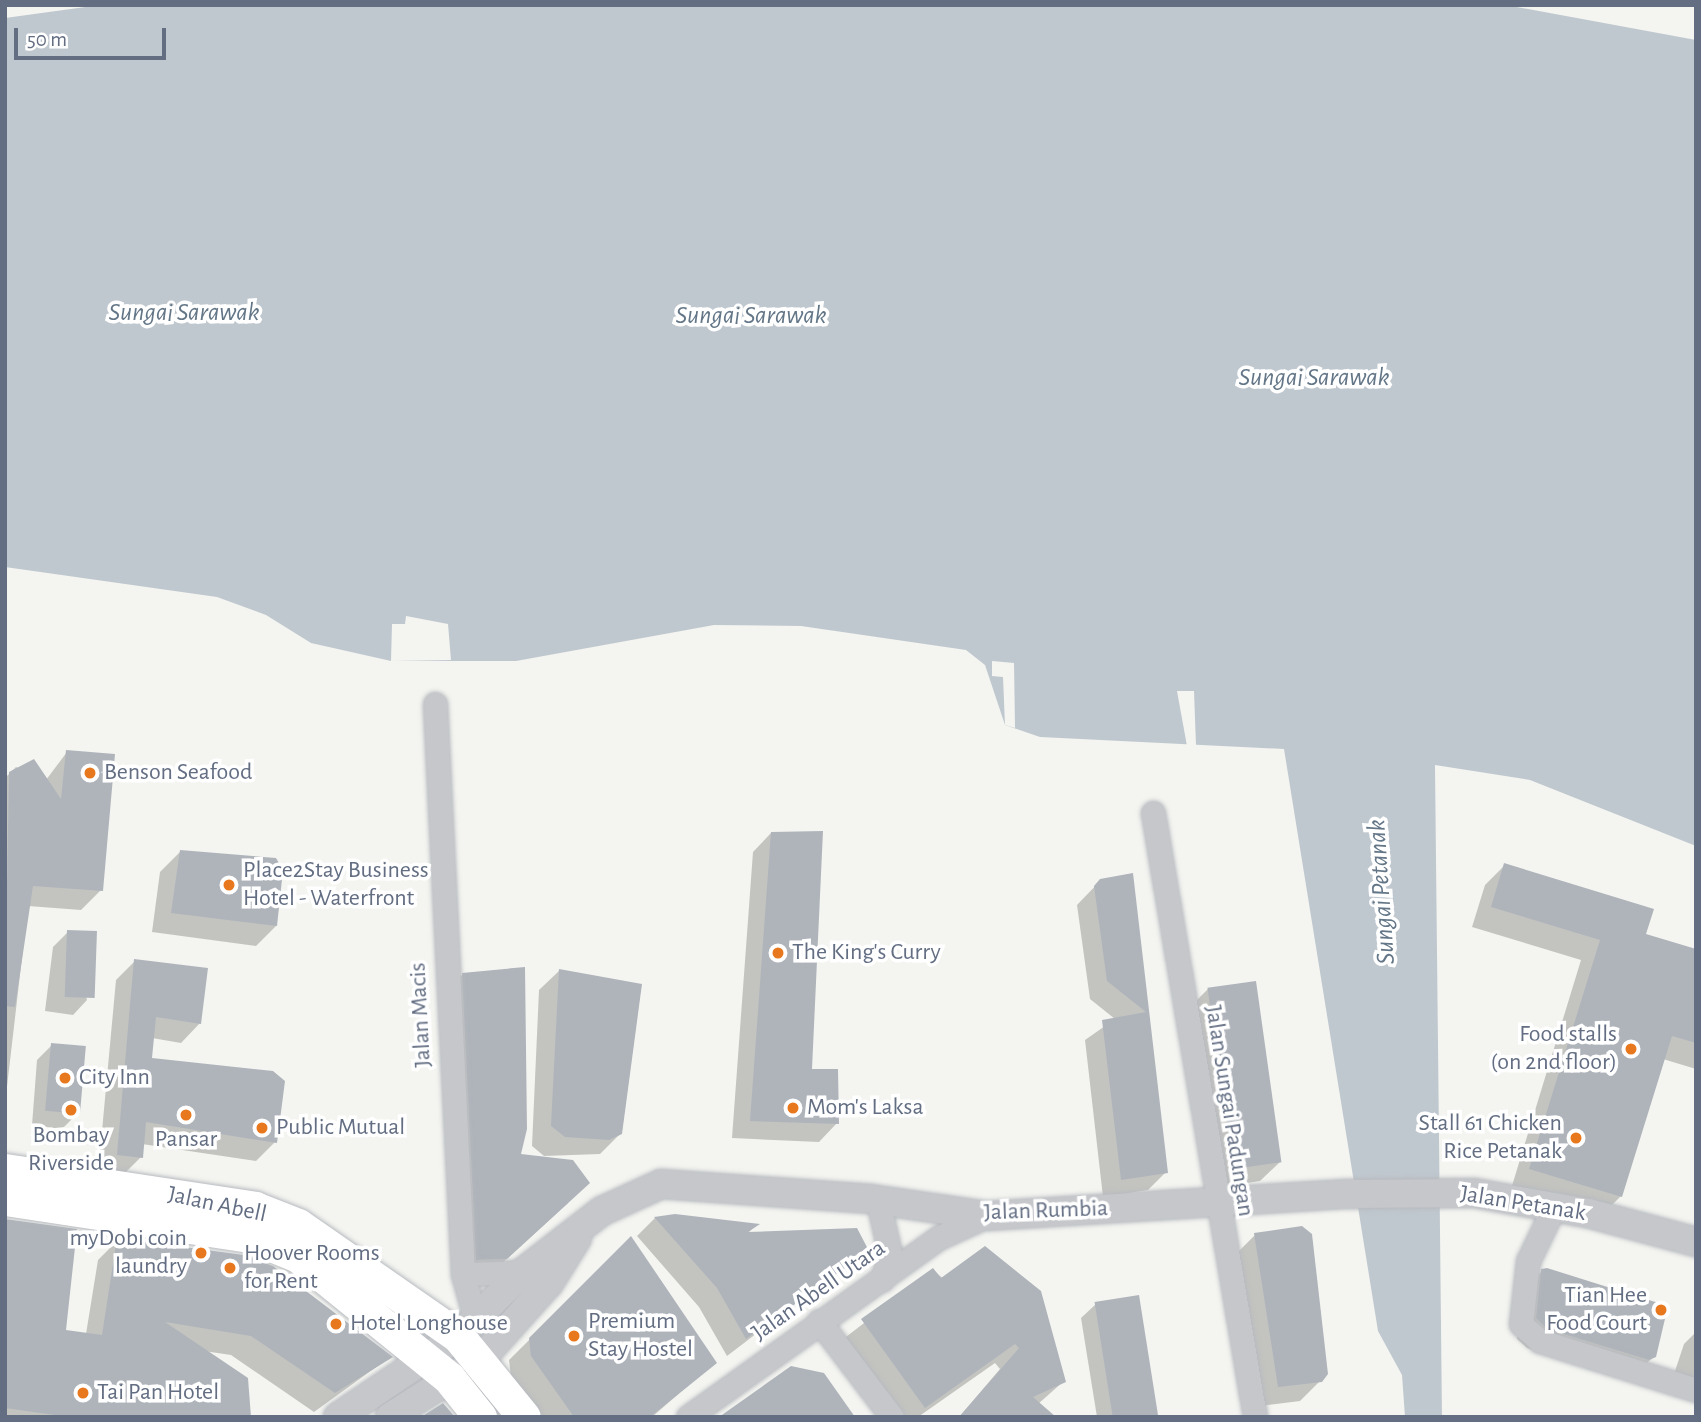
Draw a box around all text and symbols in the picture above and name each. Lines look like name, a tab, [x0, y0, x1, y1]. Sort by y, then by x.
scale bar	[18, 14, 170, 58]
text: 50 m	[27, 29, 67, 50]
water label: Sungai Sarawak	[108, 297, 260, 329]
water label: Sungai Sarawak	[675, 300, 827, 332]
water label: Sungai Sarawak	[1238, 362, 1390, 394]
place label: Benson Seafood	[104, 759, 252, 787]
marker: Benson Seafood	[82, 765, 98, 781]
water label: Sungai Petanak	[1361, 818, 1403, 966]
place label: Place2Stay Business Hotel - Waterfront	[243, 857, 429, 913]
marker: Place2Stay Business Hotel - Waterfront	[221, 877, 237, 893]
place label: The King's Curry	[792, 939, 941, 967]
marker: The King's Curry	[770, 945, 786, 961]
street label: Jalan Macis	[404, 962, 438, 1068]
street label: Jalan Sungai Padungan	[1198, 1003, 1260, 1219]
place label: Food stalls (on 2nd floor)	[1490, 1021, 1617, 1077]
marker: Food stalls (on 2nd floor)	[1623, 1041, 1639, 1057]
place label: City Inn	[79, 1064, 150, 1092]
marker: City Inn	[57, 1070, 73, 1086]
place label: Mom's Laksa	[807, 1094, 923, 1122]
marker: Mom's Laksa	[785, 1100, 801, 1116]
marker: Bombay Riverside	[63, 1102, 79, 1118]
marker: Pansar	[178, 1107, 194, 1123]
place label: Stall 61 Chicken Rice Petanak	[1419, 1110, 1562, 1166]
place label: Public Mutual	[276, 1114, 405, 1142]
marker: Public Mutual	[254, 1120, 270, 1136]
place label: Bombay Riverside	[28, 1122, 114, 1178]
place label: Pansar	[155, 1126, 217, 1154]
marker: Stall 61 Chicken Rice Petanak	[1568, 1130, 1584, 1146]
street label: Jalan Abell	[165, 1180, 269, 1230]
street label: Jalan Petanak	[1458, 1180, 1588, 1228]
street label: Jalan Rumbia	[983, 1194, 1109, 1228]
place label: myDobi coin laundry	[69, 1225, 187, 1281]
street label: Jalan Abell Utara	[747, 1234, 891, 1348]
place label: Hoover Rooms for Rent	[244, 1240, 380, 1296]
marker: myDobi coin laundry	[193, 1245, 209, 1261]
marker: Hoover Rooms for Rent	[222, 1260, 238, 1276]
place label: Tian Hee Food Court	[1546, 1282, 1647, 1338]
marker: Tian Hee Food Court	[1653, 1302, 1669, 1318]
place label: Premium Stay Hostel	[588, 1308, 693, 1364]
place label: Hotel Longhouse	[350, 1310, 508, 1338]
marker: Hotel Longhouse	[328, 1316, 344, 1332]
marker: Premium Stay Hostel	[566, 1328, 582, 1344]
place label: Tai Pan Hotel	[97, 1379, 219, 1407]
marker: Tai Pan Hotel	[75, 1385, 91, 1401]

